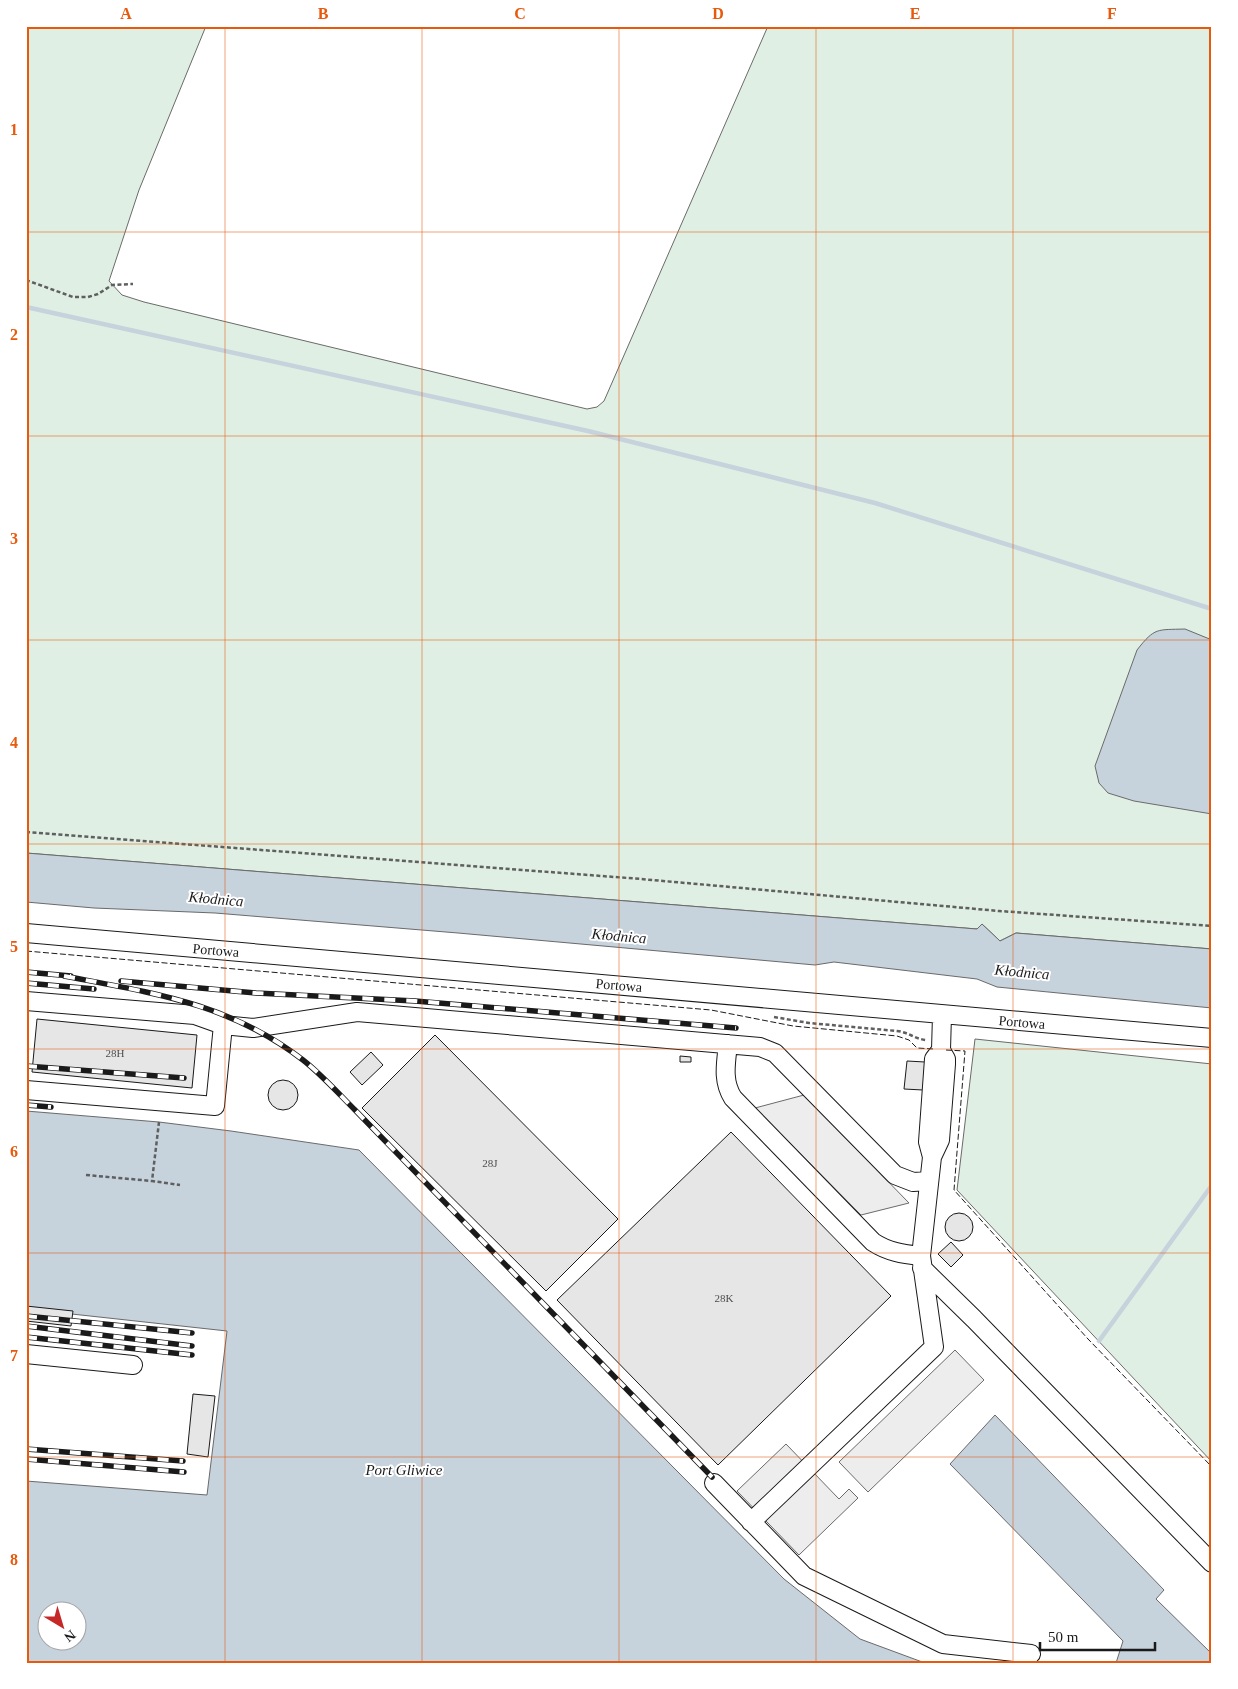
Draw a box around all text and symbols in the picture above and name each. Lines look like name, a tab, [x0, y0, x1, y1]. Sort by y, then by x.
text: A	[120, 5, 132, 22]
text: B	[318, 5, 329, 22]
text: C	[514, 5, 526, 22]
text: D	[712, 5, 724, 22]
text: E	[910, 5, 920, 22]
text: F	[1107, 5, 1117, 22]
text: 1	[10, 121, 18, 138]
text: 2	[10, 326, 18, 343]
text: 3	[10, 530, 18, 547]
text: 4	[10, 734, 18, 751]
water label: Kłodnica	[187, 889, 244, 909]
water label: Kłodnica	[590, 926, 647, 946]
text: 5	[10, 938, 18, 955]
street label: Portowa	[192, 941, 241, 960]
water label: Kłodnica	[993, 962, 1050, 982]
street label: Portowa	[595, 976, 644, 995]
street label: Portowa	[998, 1013, 1047, 1032]
house number: 28H	[106, 1047, 125, 1059]
text: 6	[10, 1143, 18, 1160]
house number: 28J	[482, 1157, 498, 1169]
house number: 28K	[715, 1292, 734, 1304]
text: 7	[10, 1347, 18, 1364]
water label: Port Gliwice	[364, 1462, 443, 1478]
text: 8	[10, 1551, 18, 1568]
north arrow	[38, 1602, 88, 1652]
scale bar	[1040, 1619, 1156, 1651]
text: N	[61, 1627, 78, 1645]
text: 50 m	[1048, 1629, 1079, 1645]

